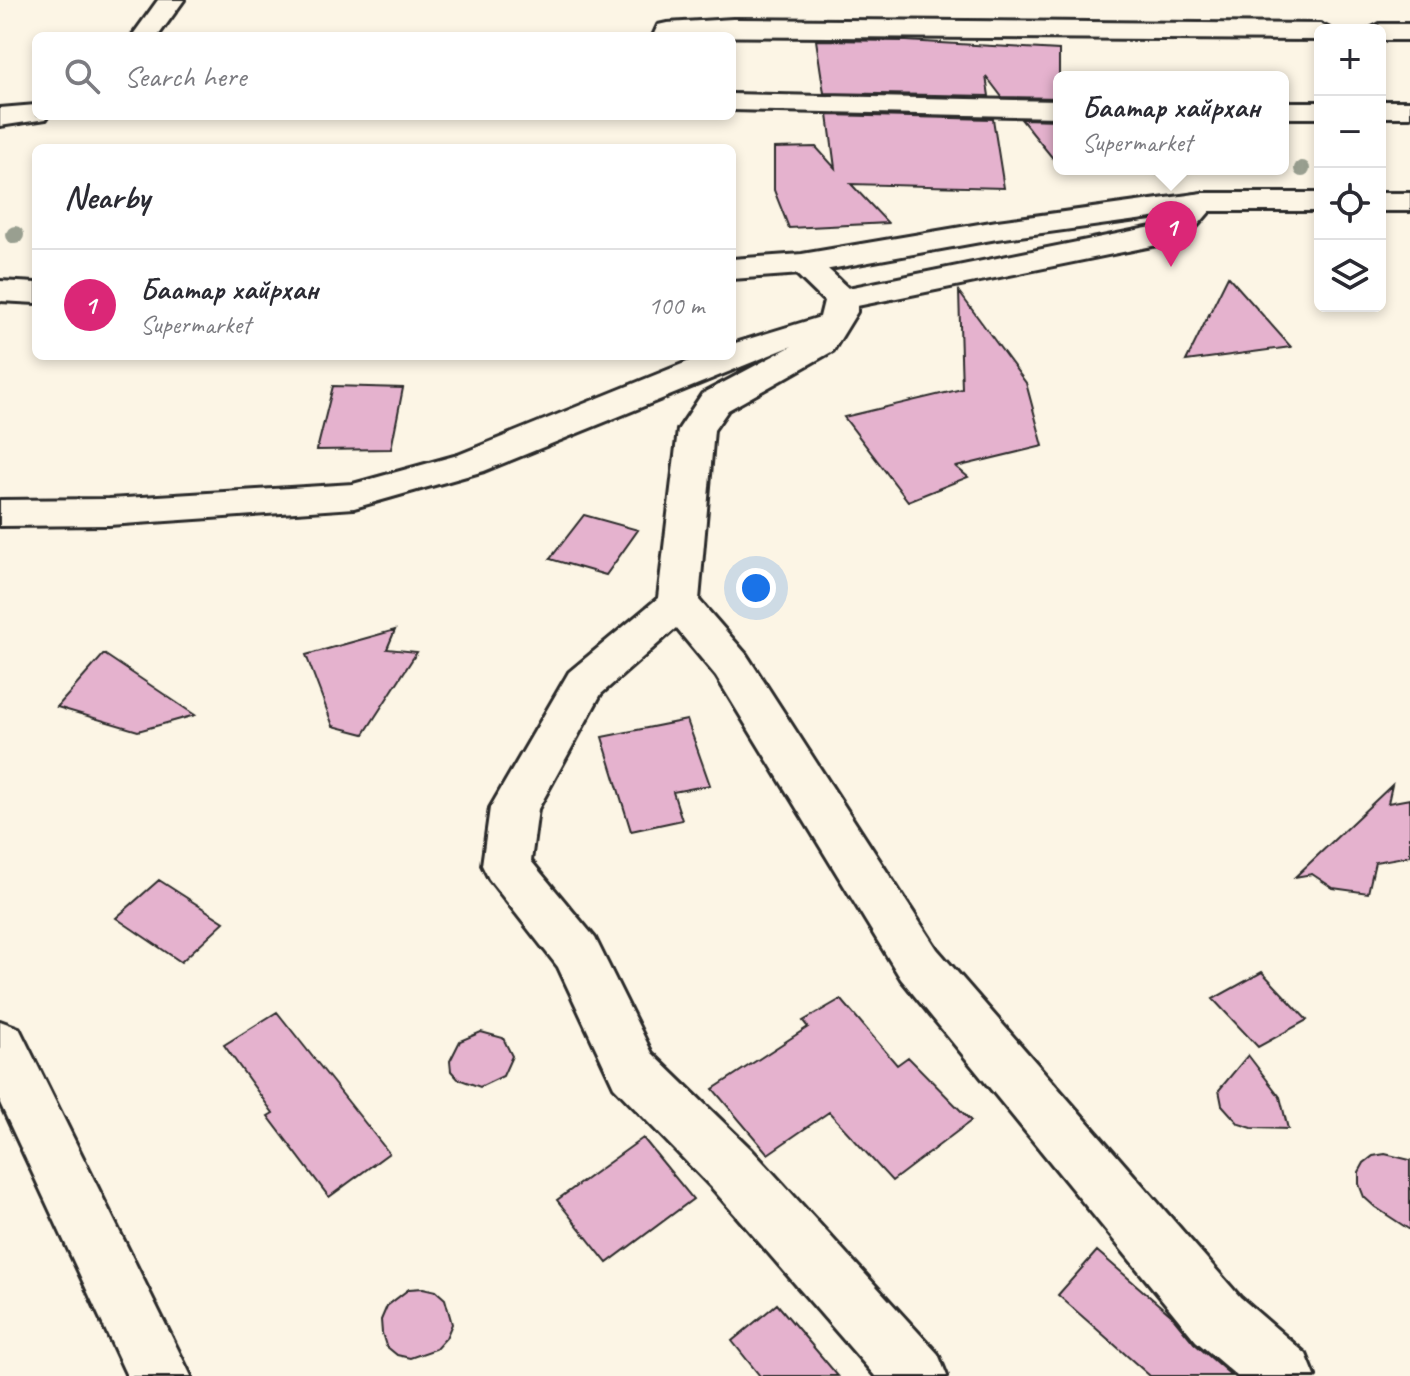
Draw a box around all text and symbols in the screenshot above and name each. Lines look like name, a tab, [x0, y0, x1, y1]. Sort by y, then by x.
map controls	[1314, 24, 1386, 312]
button: +	[1314, 24, 1386, 96]
search box	[32, 32, 736, 120]
icon: search	[60, 54, 104, 98]
text: Search here	[124, 57, 246, 95]
popup	[1053, 71, 1289, 175]
text: Баатар хайрхан	[1082, 88, 1260, 126]
button: −	[1314, 96, 1386, 168]
text: Supermarket	[1082, 126, 1192, 159]
button: locate	[1314, 168, 1386, 240]
text: Nearby	[64, 175, 150, 218]
pin: 1	[1145, 201, 1197, 267]
button: layers	[1314, 240, 1386, 312]
text: Баатар хайрхан	[140, 270, 319, 308]
text: 1	[84, 289, 96, 322]
text: 100 m	[648, 289, 704, 322]
text: Supermarket	[140, 308, 251, 341]
your location	[736, 568, 776, 608]

